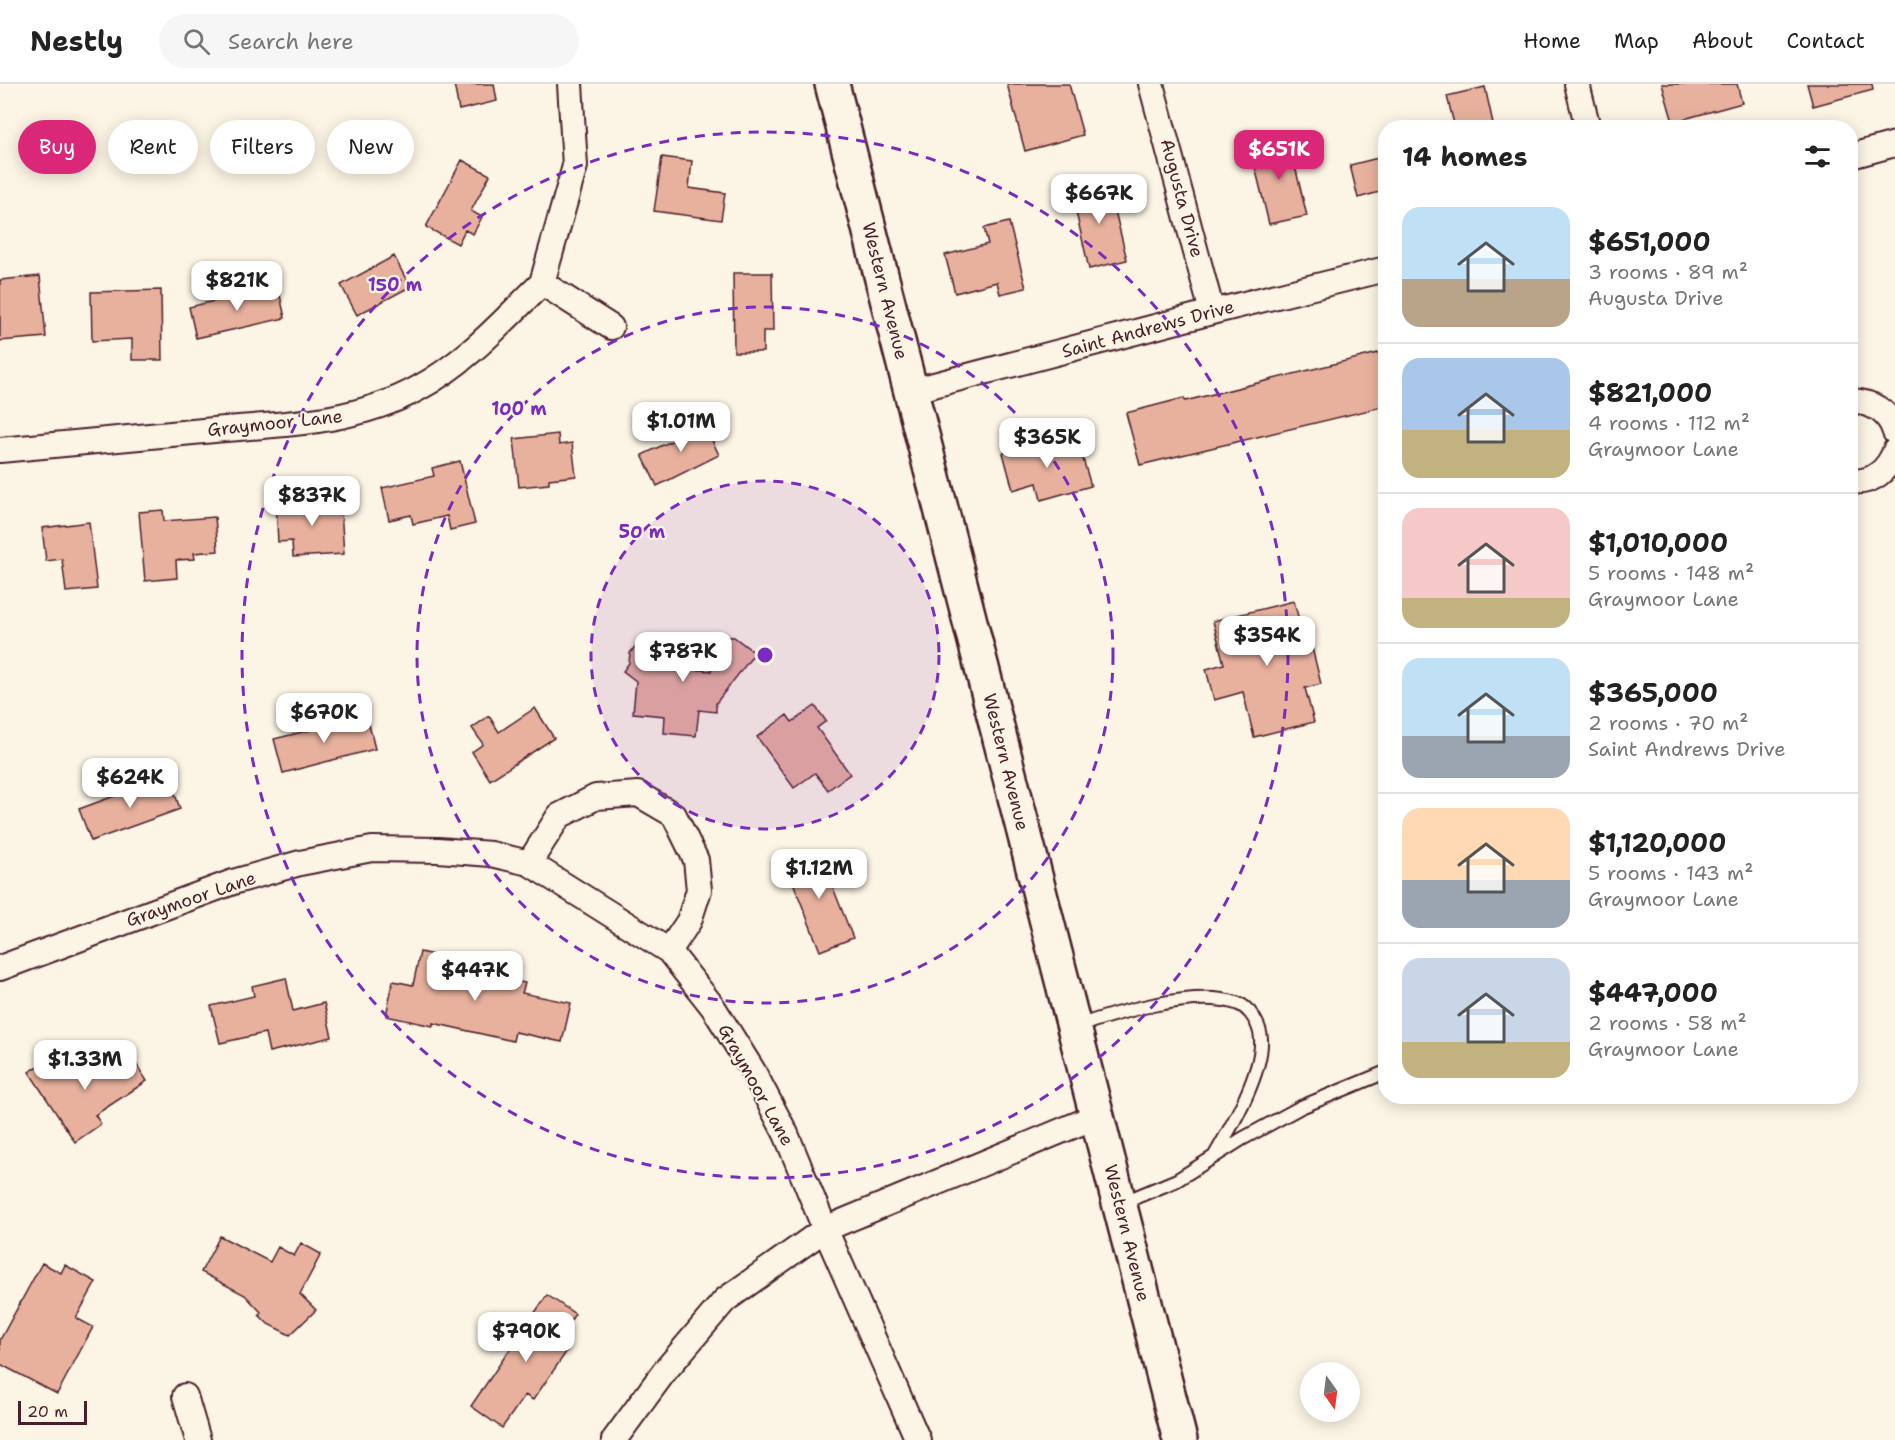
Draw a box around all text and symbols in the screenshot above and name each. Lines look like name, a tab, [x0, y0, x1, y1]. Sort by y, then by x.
search box	[159, 14, 579, 68]
text: Nestly	[30, 22, 123, 60]
icon: search	[180, 25, 213, 58]
text: Search here	[228, 27, 354, 56]
text: Home	[1523, 27, 1581, 55]
text: Map	[1614, 27, 1659, 55]
text: About	[1692, 27, 1753, 55]
text: Contact	[1786, 27, 1865, 55]
chip: Buy	[18, 120, 96, 174]
chip: Rent	[108, 120, 198, 174]
chip: Filters	[210, 120, 315, 174]
chip: New	[327, 120, 414, 174]
pin: $651K	[1237, 130, 1321, 181]
street label: Augusta Drive	[1155, 136, 1209, 260]
text: $651K	[1248, 136, 1310, 162]
text: 14 homes	[1402, 139, 1528, 174]
icon: filters	[1801, 140, 1834, 173]
pin: $667K	[1057, 174, 1141, 225]
text: $667K	[1065, 180, 1133, 206]
street label: Western Avenue	[856, 220, 914, 362]
text: $651,000	[1588, 224, 1711, 259]
icon: home	[1450, 231, 1522, 303]
text: 3 rooms · 89 m²	[1588, 259, 1748, 285]
pin: $821K	[195, 261, 279, 312]
text: $821K	[205, 267, 269, 293]
text: 150 m	[368, 273, 423, 297]
text: Augusta Drive	[1588, 285, 1723, 311]
street label: Saint Andrews Drive	[1059, 294, 1237, 364]
text: $821,000	[1588, 375, 1712, 410]
icon: home	[1450, 382, 1522, 454]
text: 100 m	[491, 397, 547, 421]
pin: $1.01M	[632, 402, 730, 453]
street label: Graymoor Lane	[206, 404, 344, 442]
text: $1.01M	[646, 408, 716, 434]
text: 4 rooms · 112 m²	[1588, 410, 1750, 436]
pin: $365K	[1005, 418, 1089, 469]
text: $365K	[1013, 424, 1081, 450]
text: Graymoor Lane	[1588, 436, 1739, 462]
pin: $837K	[270, 476, 354, 527]
text: $837K	[278, 482, 346, 508]
text: 50 m	[619, 520, 666, 544]
text: $1,010,000	[1588, 525, 1728, 560]
icon: home	[1450, 532, 1522, 604]
text: 5 rooms · 148 m²	[1588, 560, 1754, 586]
text: Graymoor Lane	[1588, 586, 1739, 612]
pin: $354K	[1225, 616, 1309, 667]
text: $354K	[1233, 622, 1301, 648]
pin: $787K	[641, 632, 725, 683]
text: $787K	[649, 638, 717, 664]
centre of rings	[755, 645, 775, 665]
text: $365,000	[1588, 675, 1718, 710]
icon: home	[1450, 682, 1522, 754]
street label: Western Avenue	[977, 691, 1035, 833]
pin: $670K	[282, 693, 366, 744]
text: $670K	[290, 699, 358, 725]
text: 2 rooms · 70 m²	[1588, 710, 1749, 736]
text: Saint Andrews Drive	[1588, 736, 1786, 762]
pin: $624K	[88, 758, 172, 809]
text: $624K	[96, 764, 164, 790]
text: $1,120,000	[1588, 825, 1726, 860]
icon: home	[1450, 832, 1522, 904]
pin: $1.12M	[770, 849, 868, 900]
text: $1.12M	[785, 855, 853, 881]
text: 5 rooms · 143 m²	[1588, 860, 1753, 886]
street label: Graymoor Lane	[123, 866, 259, 932]
text: Graymoor Lane	[1588, 886, 1739, 912]
pin: $447K	[433, 951, 517, 1002]
text: $447K	[441, 957, 509, 983]
text: $447,000	[1588, 975, 1718, 1010]
icon: home	[1450, 982, 1522, 1054]
text: 2 rooms · 58 m²	[1588, 1010, 1747, 1036]
street label: Graymoor Lane	[713, 1020, 799, 1150]
text: Graymoor Lane	[1588, 1036, 1739, 1062]
pin: $1.33M	[36, 1040, 134, 1091]
text: $1.33M	[48, 1046, 122, 1072]
street label: Western Avenue	[1098, 1162, 1156, 1304]
pin: $790K	[484, 1312, 568, 1363]
text: $790K	[492, 1318, 560, 1344]
north arrow	[1300, 1362, 1360, 1422]
map controls	[1300, 1362, 1360, 1422]
scale bar	[18, 1398, 87, 1426]
text: 20 m	[27, 1401, 68, 1422]

